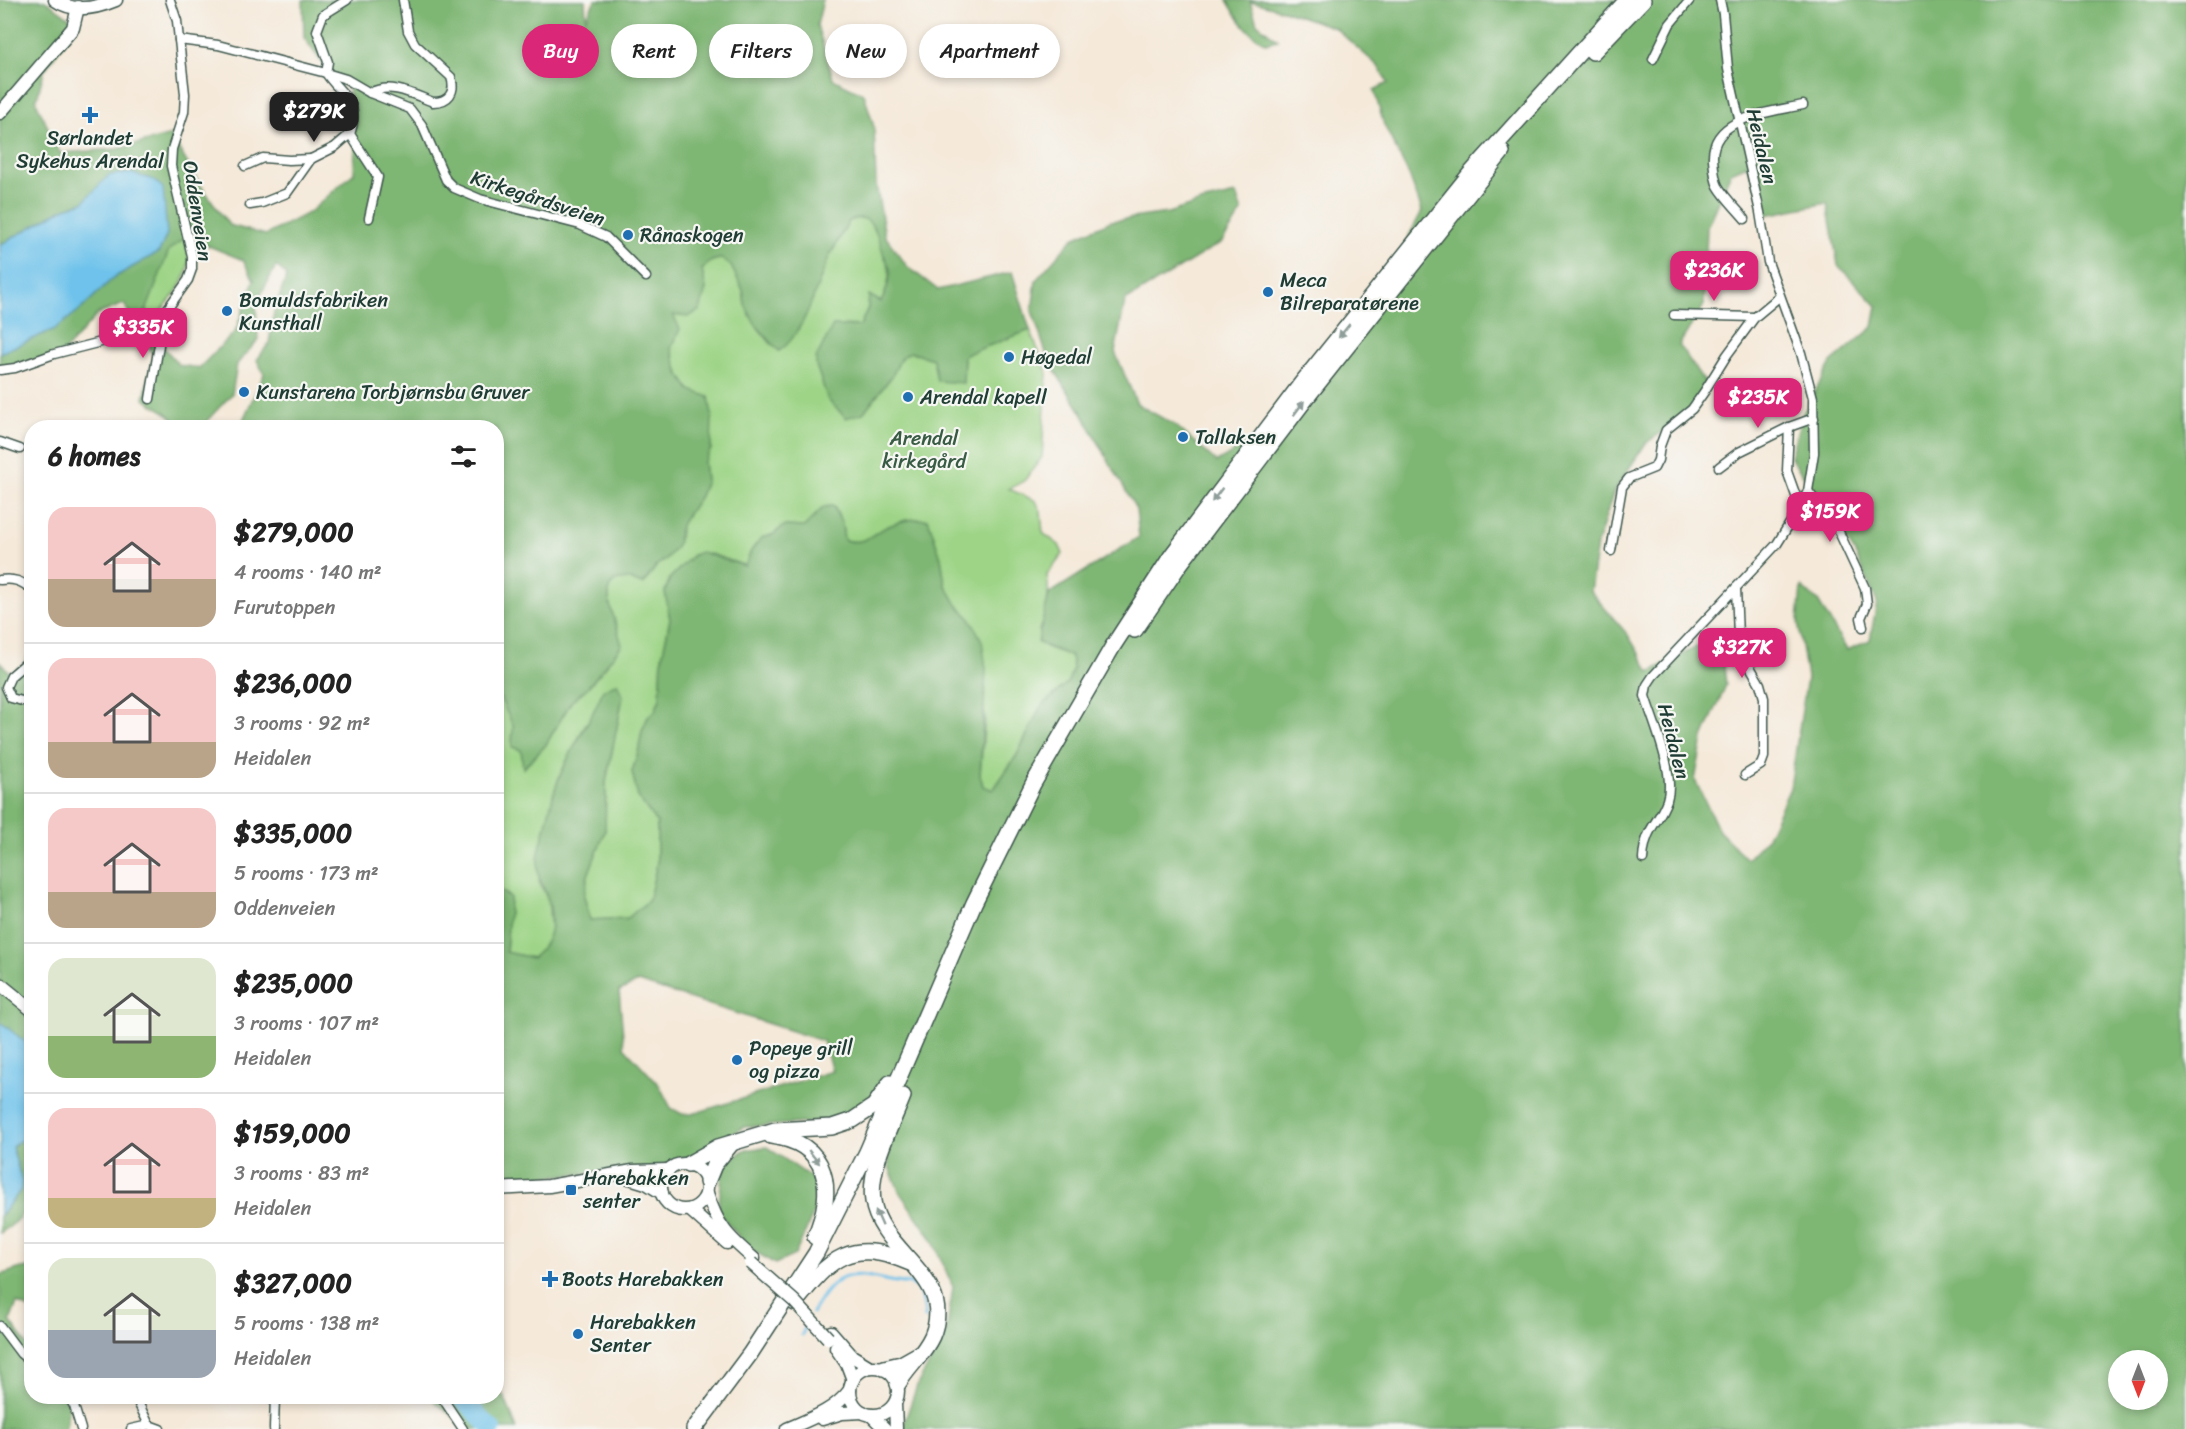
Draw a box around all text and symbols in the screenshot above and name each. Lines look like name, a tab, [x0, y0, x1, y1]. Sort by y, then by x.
chip: Buy	[522, 24, 599, 78]
chip: Rent	[611, 24, 697, 78]
chip: Filters	[709, 24, 813, 78]
chip: New	[825, 24, 907, 78]
chip: Apartment	[919, 24, 1060, 78]
pin: $279K	[272, 92, 356, 143]
text: $279K	[284, 94, 344, 129]
street label: Heidalen	[1736, 104, 1787, 188]
marker: Sørlandet Sykehus Arendal	[81, 106, 99, 124]
place label: Sørlandet Sykehus Arendal	[16, 121, 165, 179]
street label: Oddenveien	[172, 158, 223, 264]
street label: Kirkegårdsveien	[466, 160, 610, 237]
place label: Rånaskogen	[640, 218, 744, 253]
marker: Rånaskogen	[621, 228, 635, 242]
pin: $236K	[1672, 251, 1756, 302]
text: $236K	[1684, 253, 1744, 288]
place label: Meca Bilreparatørene	[1280, 263, 1419, 321]
place label: Bomuldsfabriken Kunsthall	[239, 283, 388, 341]
marker: Meca Bilreparatørene	[1261, 285, 1275, 299]
marker: Bomuldsfabriken Kunsthall	[220, 304, 234, 318]
pin: $335K	[101, 308, 185, 359]
text: $335K	[113, 310, 173, 345]
one-way arrow	[1337, 323, 1350, 339]
place label: Høgedal	[1021, 340, 1092, 375]
marker: Høgedal	[1002, 350, 1016, 364]
place label: Kunstarena Torbjørnsbu Gruver	[256, 375, 530, 410]
pin: $235K	[1716, 378, 1800, 429]
place label: Arendal kapell	[919, 380, 1048, 415]
text: $235K	[1728, 380, 1788, 415]
marker: Kunstarena Torbjørnsbu Gruver	[237, 385, 251, 399]
marker: Arendal kapell	[901, 390, 915, 404]
one-way arrow	[1292, 401, 1304, 416]
place label: Tallaksen	[1195, 420, 1276, 455]
park label: Arendal kirkegård	[882, 421, 968, 479]
marker: Tallaksen	[1176, 430, 1190, 444]
text: 6 homes	[48, 433, 140, 479]
icon: filters	[447, 440, 480, 473]
one-way arrow	[1212, 487, 1224, 502]
pin: $159K	[1788, 492, 1872, 543]
text: $159K	[1801, 494, 1859, 529]
text: $279,000	[234, 509, 354, 555]
icon: home	[96, 531, 168, 603]
text: 4 rooms · 140 m²	[234, 555, 382, 590]
text: Furutoppen	[234, 590, 335, 625]
pin: $327K	[1700, 628, 1784, 679]
text: $327K	[1712, 630, 1772, 665]
text: $236,000	[234, 660, 352, 706]
icon: home	[96, 682, 168, 754]
street label: Heidalen	[1647, 699, 1700, 783]
text: 3 rooms · 92 m²	[234, 706, 370, 741]
text: Heidalen	[234, 741, 311, 776]
text: $335,000	[234, 810, 352, 856]
icon: home	[96, 832, 168, 904]
text: 5 rooms · 173 m²	[234, 856, 379, 891]
text: Oddenveien	[234, 891, 335, 926]
text: $235,000	[234, 960, 353, 1006]
icon: home	[96, 982, 168, 1054]
text: 3 rooms · 107 m²	[234, 1006, 379, 1041]
place label: Popeye grill og pizza	[749, 1031, 853, 1089]
text: Heidalen	[234, 1041, 311, 1076]
marker: Popeye grill og pizza	[730, 1053, 744, 1067]
text: $159,000	[234, 1110, 351, 1156]
icon: home	[96, 1132, 168, 1204]
one-way arrow	[807, 1149, 820, 1165]
text: 3 rooms · 83 m²	[234, 1156, 369, 1191]
place label: Harebakken senter	[582, 1161, 689, 1219]
marker: Harebakken senter	[564, 1183, 578, 1197]
text: Heidalen	[234, 1191, 311, 1226]
one-way arrow	[874, 1210, 883, 1227]
text: $327,000	[234, 1260, 352, 1306]
place label: Boots Harebakken	[562, 1262, 724, 1297]
marker: Boots Harebakken	[543, 1272, 557, 1286]
icon: home	[96, 1282, 168, 1354]
place label: Harebakken Senter	[590, 1305, 696, 1363]
text: 5 rooms · 138 m²	[234, 1306, 379, 1341]
marker: Harebakken Senter	[571, 1327, 585, 1341]
text: Heidalen	[234, 1341, 311, 1376]
north arrow	[2108, 1350, 2168, 1410]
map controls	[2108, 1350, 2168, 1410]

